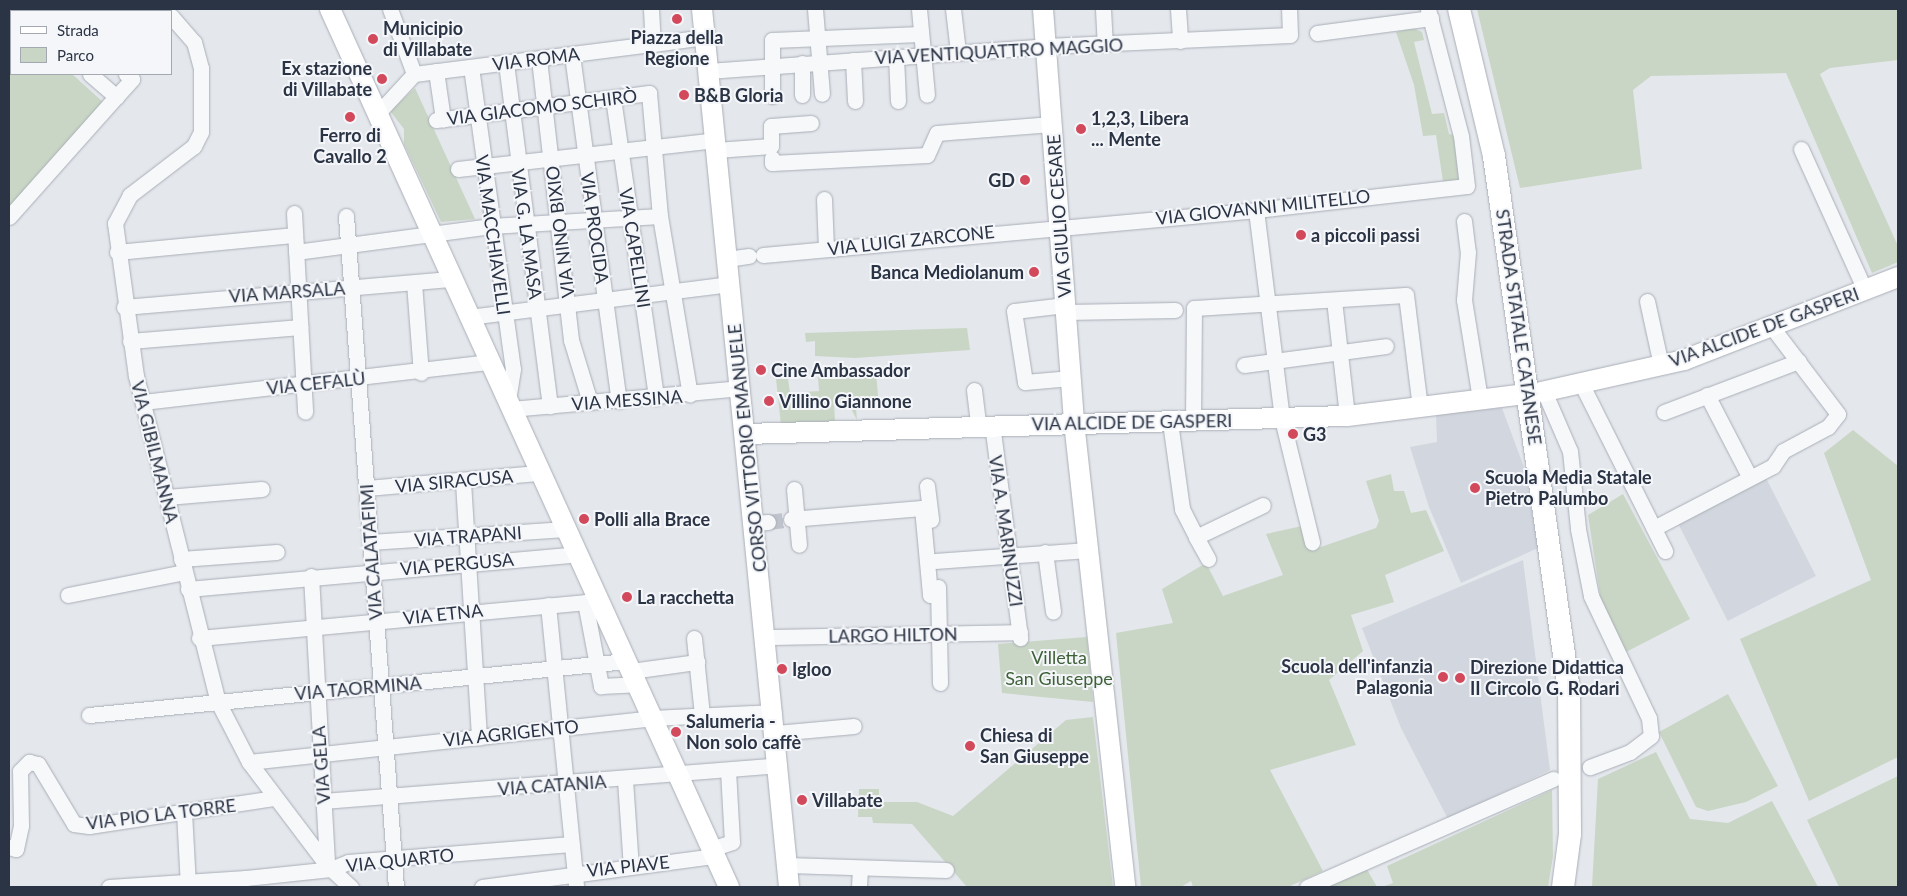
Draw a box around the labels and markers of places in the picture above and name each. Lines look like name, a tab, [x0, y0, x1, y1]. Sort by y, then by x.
marker: Piazza della Regione	[671, 13, 683, 25]
place label: Municipio di Villabate	[383, 18, 473, 60]
place label: Piazza della Regione	[631, 27, 723, 70]
marker: Municipio di Villabate	[367, 33, 379, 45]
place label: Ex stazione di Villabate	[281, 58, 372, 100]
marker: Ex stazione di Villabate	[376, 73, 388, 85]
place label: B&B Gloria	[694, 84, 783, 106]
marker: B&B Gloria	[678, 89, 690, 101]
place label: 1,2,3, Libera ... Mente	[1091, 108, 1189, 150]
marker: Ferro di Cavallo 2	[344, 111, 356, 123]
marker: 1,2,3, Libera ... Mente	[1075, 123, 1087, 135]
place label: Ferro di Cavallo 2	[313, 125, 387, 168]
place label: GD	[988, 169, 1015, 191]
marker: GD	[1019, 174, 1031, 186]
place label: a piccoli passi	[1311, 224, 1420, 246]
marker: a piccoli passi	[1295, 229, 1307, 241]
place label: Banca Mediolanum	[870, 261, 1024, 283]
marker: Banca Mediolanum	[1028, 266, 1040, 278]
place label: Cine Ambassador	[771, 359, 911, 381]
marker: Cine Ambassador	[755, 364, 767, 376]
place label: Villino Giannone	[779, 390, 912, 412]
marker: Villino Giannone	[763, 395, 775, 407]
place label: G3	[1303, 423, 1327, 445]
marker: G3	[1287, 428, 1299, 440]
place label: Scuola Media Statale Pietro Palumbo	[1485, 467, 1652, 509]
marker: Scuola Media Statale Pietro Palumbo	[1469, 482, 1481, 494]
place label: Polli alla Brace	[594, 508, 710, 530]
marker: Polli alla Brace	[578, 513, 590, 525]
place label: La racchetta	[637, 586, 734, 608]
marker: La racchetta	[621, 591, 633, 603]
place label: Scuola dell'infanzia Palagonia	[1281, 656, 1433, 699]
place label: Direzione Didattica II Circolo G. Rodari	[1470, 657, 1624, 700]
place label: Igloo	[792, 658, 832, 680]
marker: Igloo	[776, 663, 788, 675]
marker: Scuola dell'infanzia Palagonia	[1437, 671, 1449, 683]
marker: Direzione Didattica II Circolo G. Rodari	[1454, 672, 1466, 684]
place label: Salumeria - Non solo caffè	[686, 711, 801, 754]
place label: Chiesa di San Giuseppe	[980, 725, 1089, 768]
marker: Salumeria - Non solo caffè	[670, 726, 682, 738]
marker: Chiesa di San Giuseppe	[964, 740, 976, 752]
place label: Villabate	[812, 789, 883, 811]
marker: Villabate	[796, 794, 808, 806]

